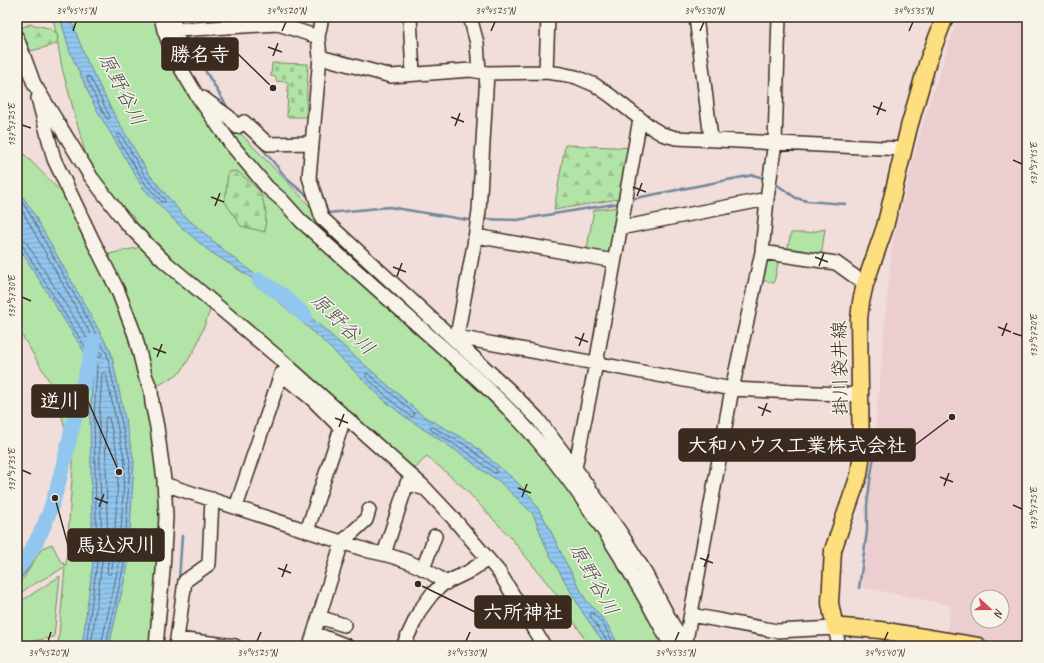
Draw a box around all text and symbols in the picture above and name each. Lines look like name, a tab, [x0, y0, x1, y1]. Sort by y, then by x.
text: 34°45'15"N	[56, 4, 98, 17]
text: 34°45'20"N	[266, 4, 308, 17]
text: 34°45'25"N	[475, 4, 517, 17]
text: 34°45'30"N	[684, 4, 726, 17]
text: 34°45'35"N	[893, 4, 935, 17]
callout: 勝名寺	[162, 38, 238, 70]
text: 勝名寺	[170, 42, 230, 67]
water label: 原野谷川	[93, 48, 151, 130]
text: 137°57'25"E	[5, 102, 18, 147]
text: 137°57'15"E	[1027, 141, 1040, 186]
text: 137°57'30"E	[5, 274, 18, 319]
water label: 原野谷川	[306, 287, 380, 361]
text: 137°57'20"E	[1027, 313, 1040, 358]
street label: 掛川袋井線	[827, 320, 853, 416]
callout: 逆川	[32, 385, 88, 417]
text: 逆川	[40, 389, 80, 414]
callout: 大和ハウス工業株式会社	[679, 429, 915, 461]
text: 大和ハウス工業株式会社	[688, 433, 906, 458]
text: 137°57'35"E	[5, 447, 18, 492]
text: 137°57'25"E	[1027, 486, 1040, 531]
callout: 馬込沢川	[68, 529, 164, 561]
text: 馬込沢川	[76, 533, 156, 558]
water label: 原野谷川	[564, 538, 624, 620]
north arrow	[970, 589, 1010, 629]
callout: 六所神社	[475, 596, 571, 628]
text: 六所神社	[483, 600, 563, 625]
text: N	[991, 607, 1007, 620]
text: 34°45'20"N	[28, 646, 70, 659]
text: 34°45'25"N	[237, 646, 279, 659]
text: 34°45'30"N	[446, 646, 488, 659]
text: 34°45'35"N	[655, 646, 697, 659]
text: 34°45'40"N	[864, 646, 906, 659]

